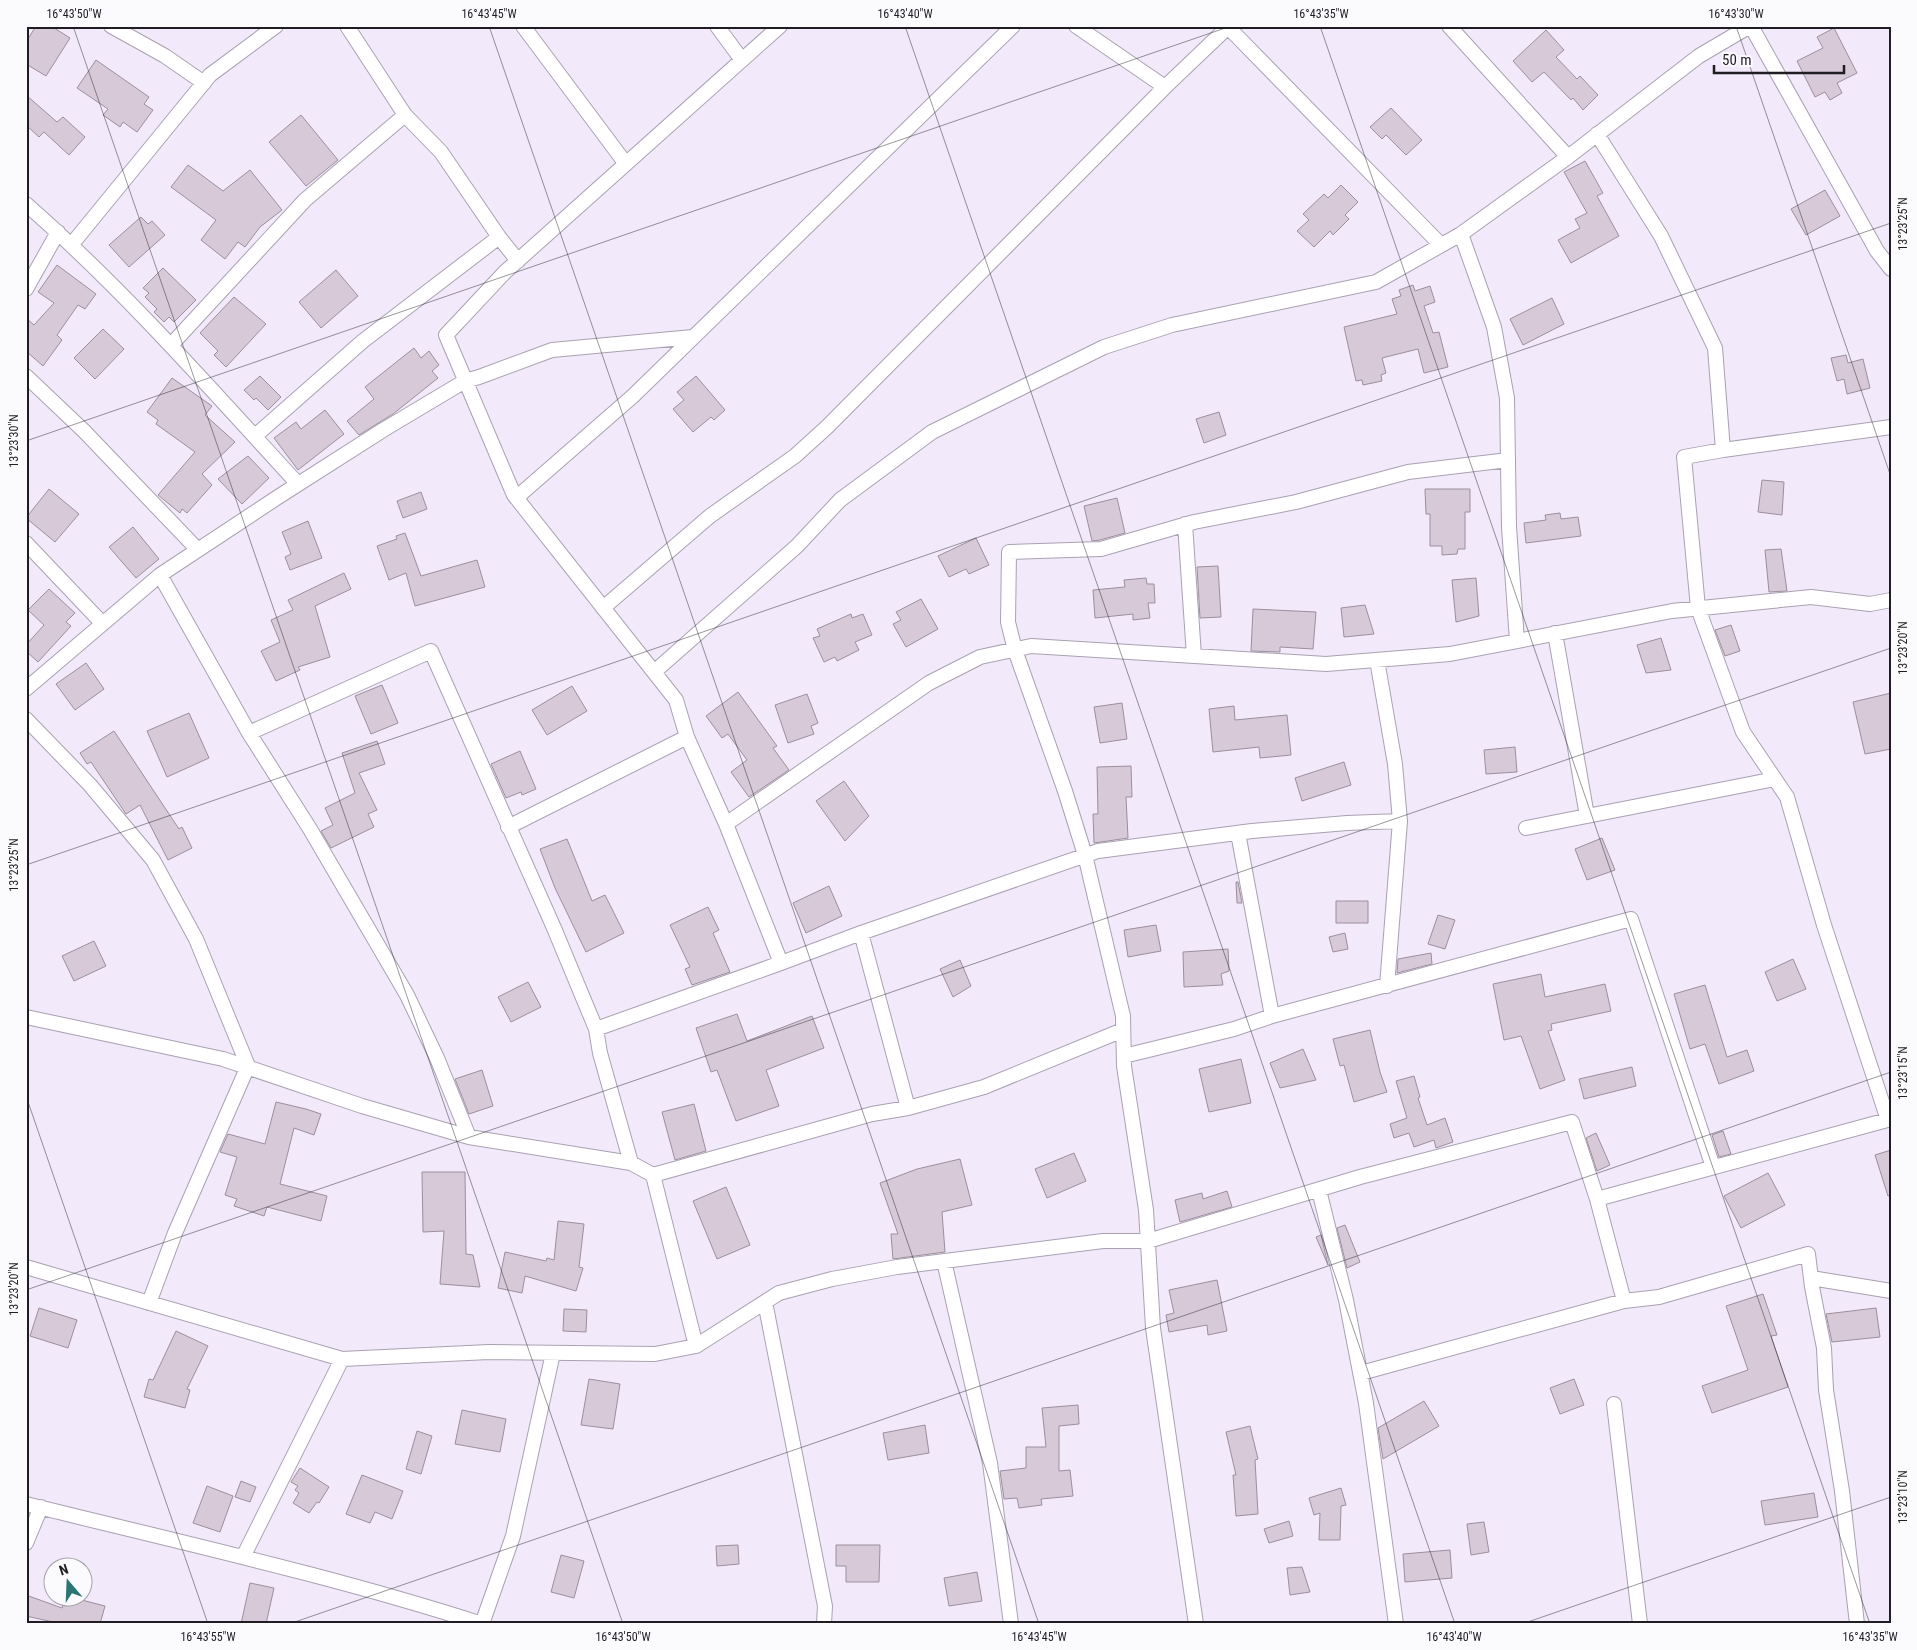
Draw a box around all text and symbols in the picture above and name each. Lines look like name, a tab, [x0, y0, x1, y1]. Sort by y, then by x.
text: 16°43'50"W	[46, 7, 102, 21]
text: 16°43'45"W	[461, 7, 517, 21]
text: 16°43'40"W	[877, 7, 933, 21]
text: 16°43'35"W	[1293, 7, 1349, 21]
text: 16°43'30"W	[1708, 7, 1764, 21]
scale bar	[1714, 42, 1844, 74]
text: 50 m	[1722, 51, 1752, 69]
text: 13°23'25"N	[1896, 197, 1910, 251]
text: 13°23'30"N	[7, 414, 21, 468]
text: 13°23'20"N	[1896, 621, 1910, 675]
text: 13°23'25"N	[7, 838, 21, 892]
text: 13°23'15"N	[1896, 1046, 1910, 1100]
text: 13°23'20"N	[7, 1262, 21, 1316]
text: 13°23'10"N	[1896, 1470, 1910, 1524]
north arrow	[42, 1558, 92, 1608]
text: N	[57, 1561, 70, 1579]
text: 16°43'55"W	[180, 1630, 236, 1644]
text: 16°43'50"W	[595, 1630, 651, 1644]
text: 16°43'45"W	[1011, 1630, 1067, 1644]
text: 16°43'40"W	[1426, 1630, 1482, 1644]
text: 16°43'35"W	[1842, 1630, 1898, 1644]

